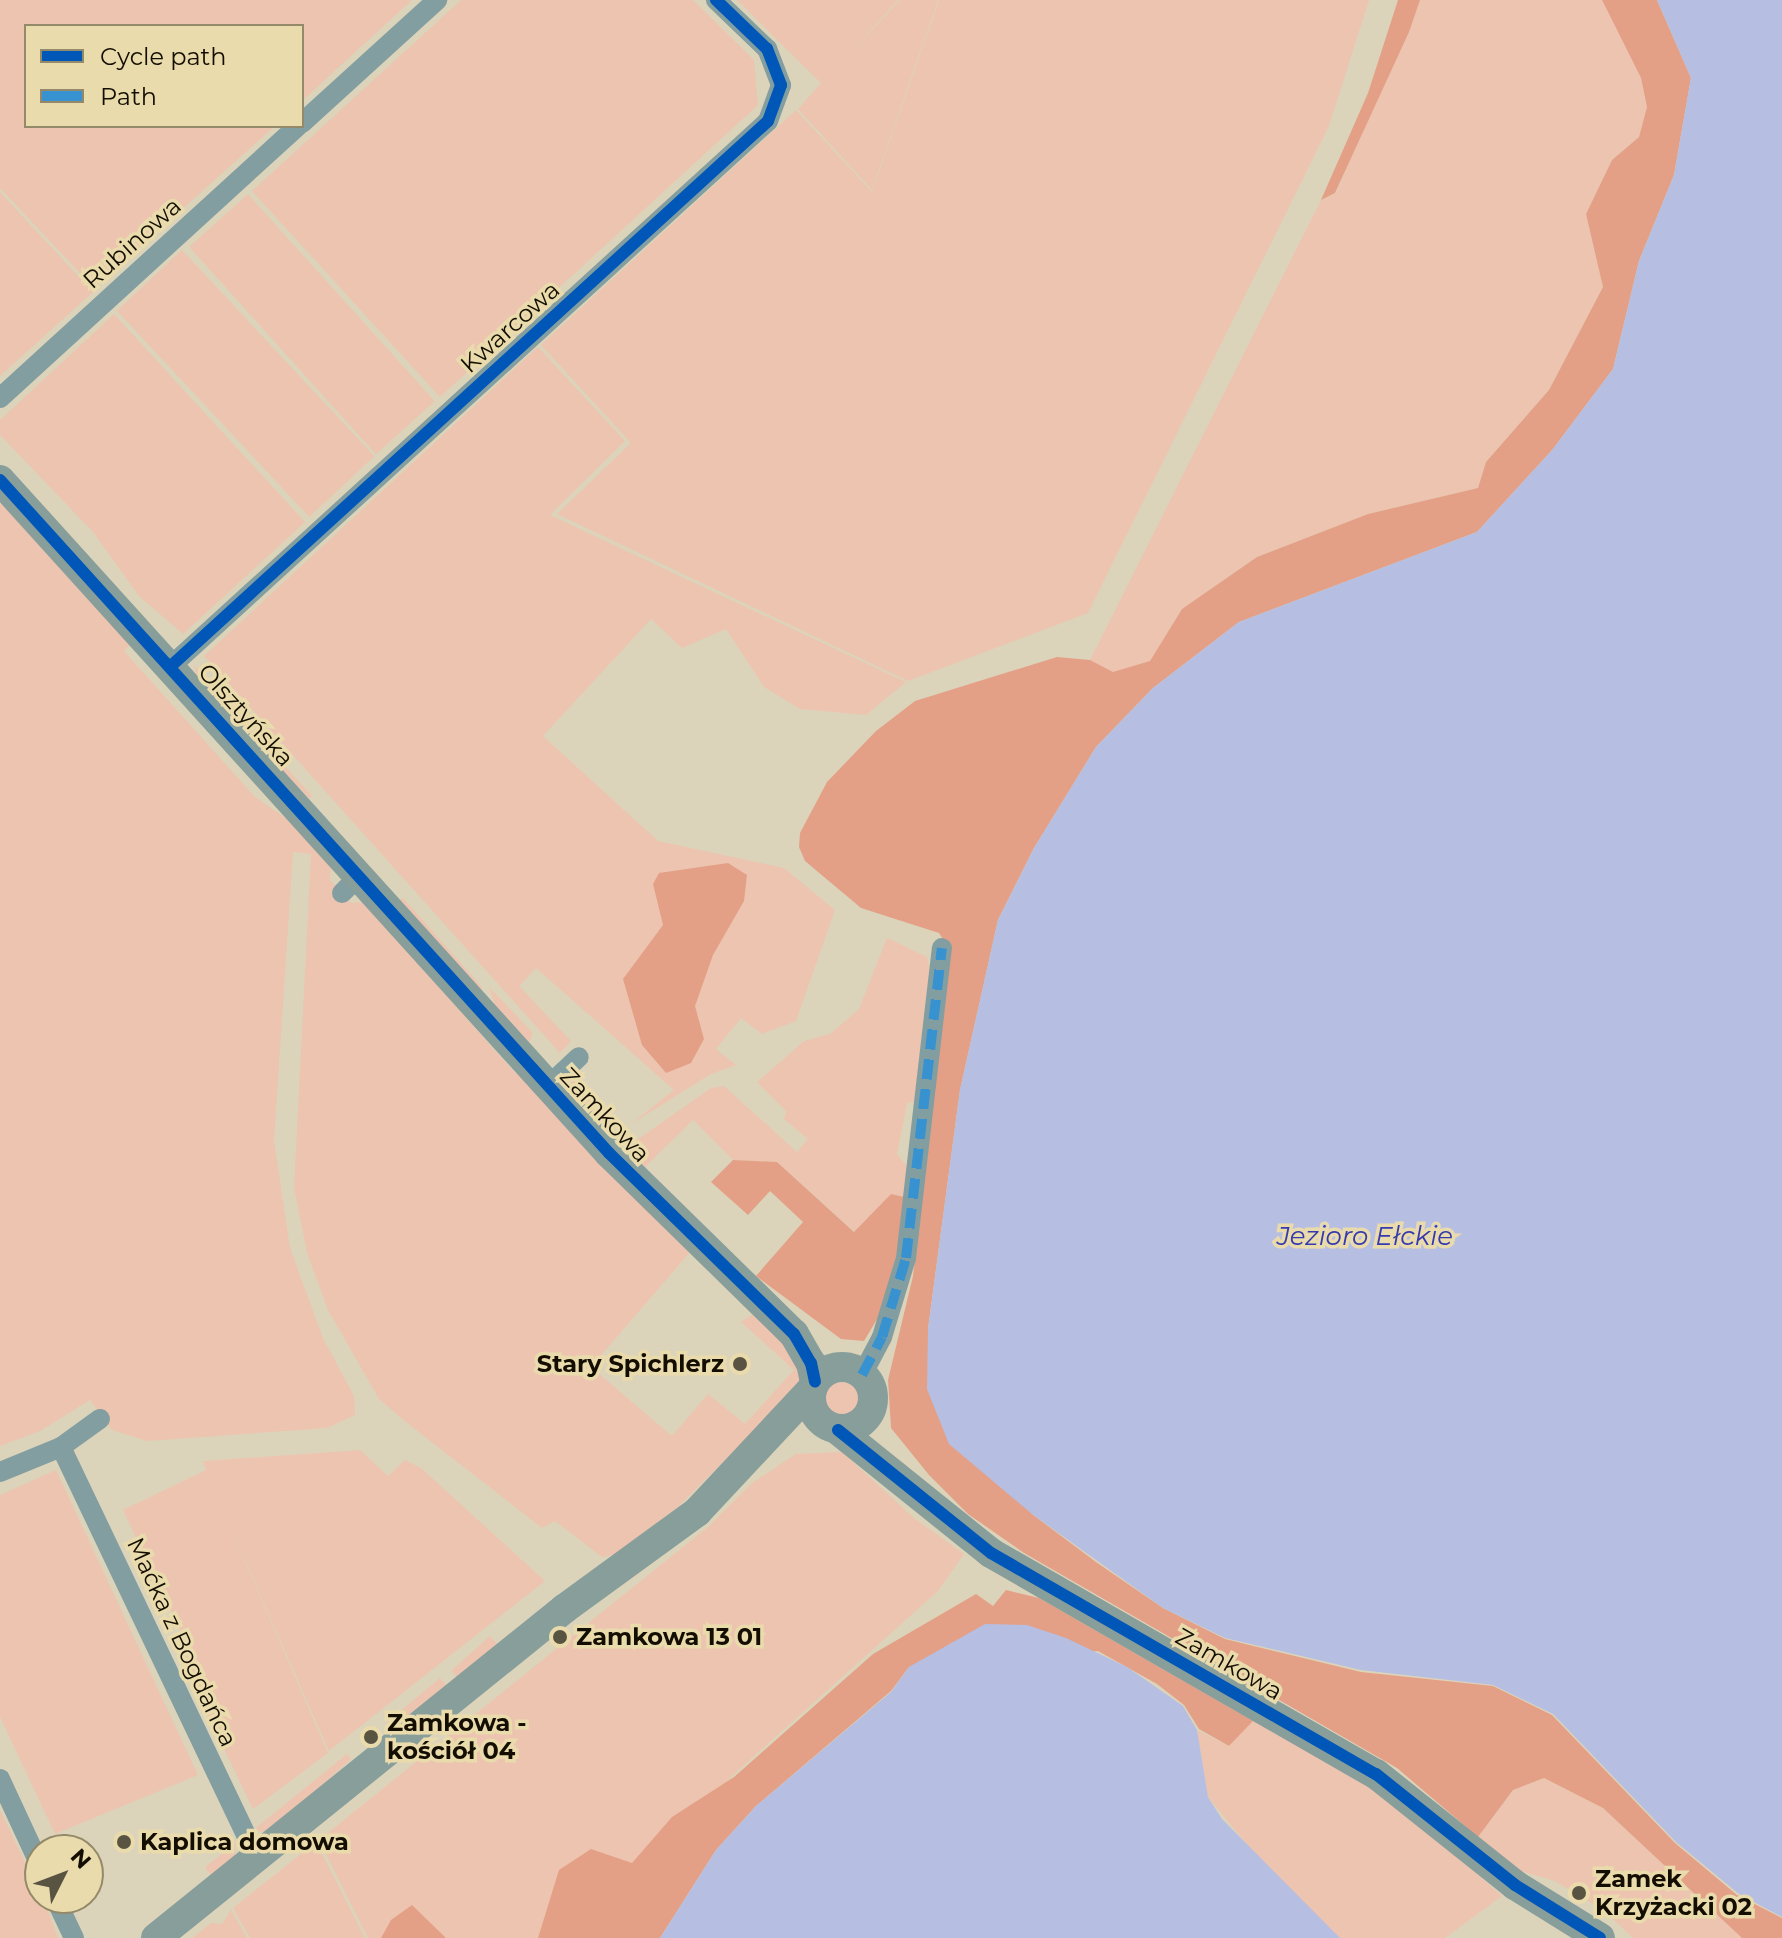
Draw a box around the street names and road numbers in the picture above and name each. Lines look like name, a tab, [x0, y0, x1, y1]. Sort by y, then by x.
street label: Rubinowa	[77, 192, 187, 294]
street label: Kwarcowa	[455, 275, 565, 379]
street label: Olsztyńska	[192, 658, 300, 772]
street label: Zamkowa	[554, 1062, 656, 1168]
street label: Maćka z Bogdańca	[121, 1533, 243, 1751]
street label: Zamkowa	[1170, 1622, 1288, 1706]

